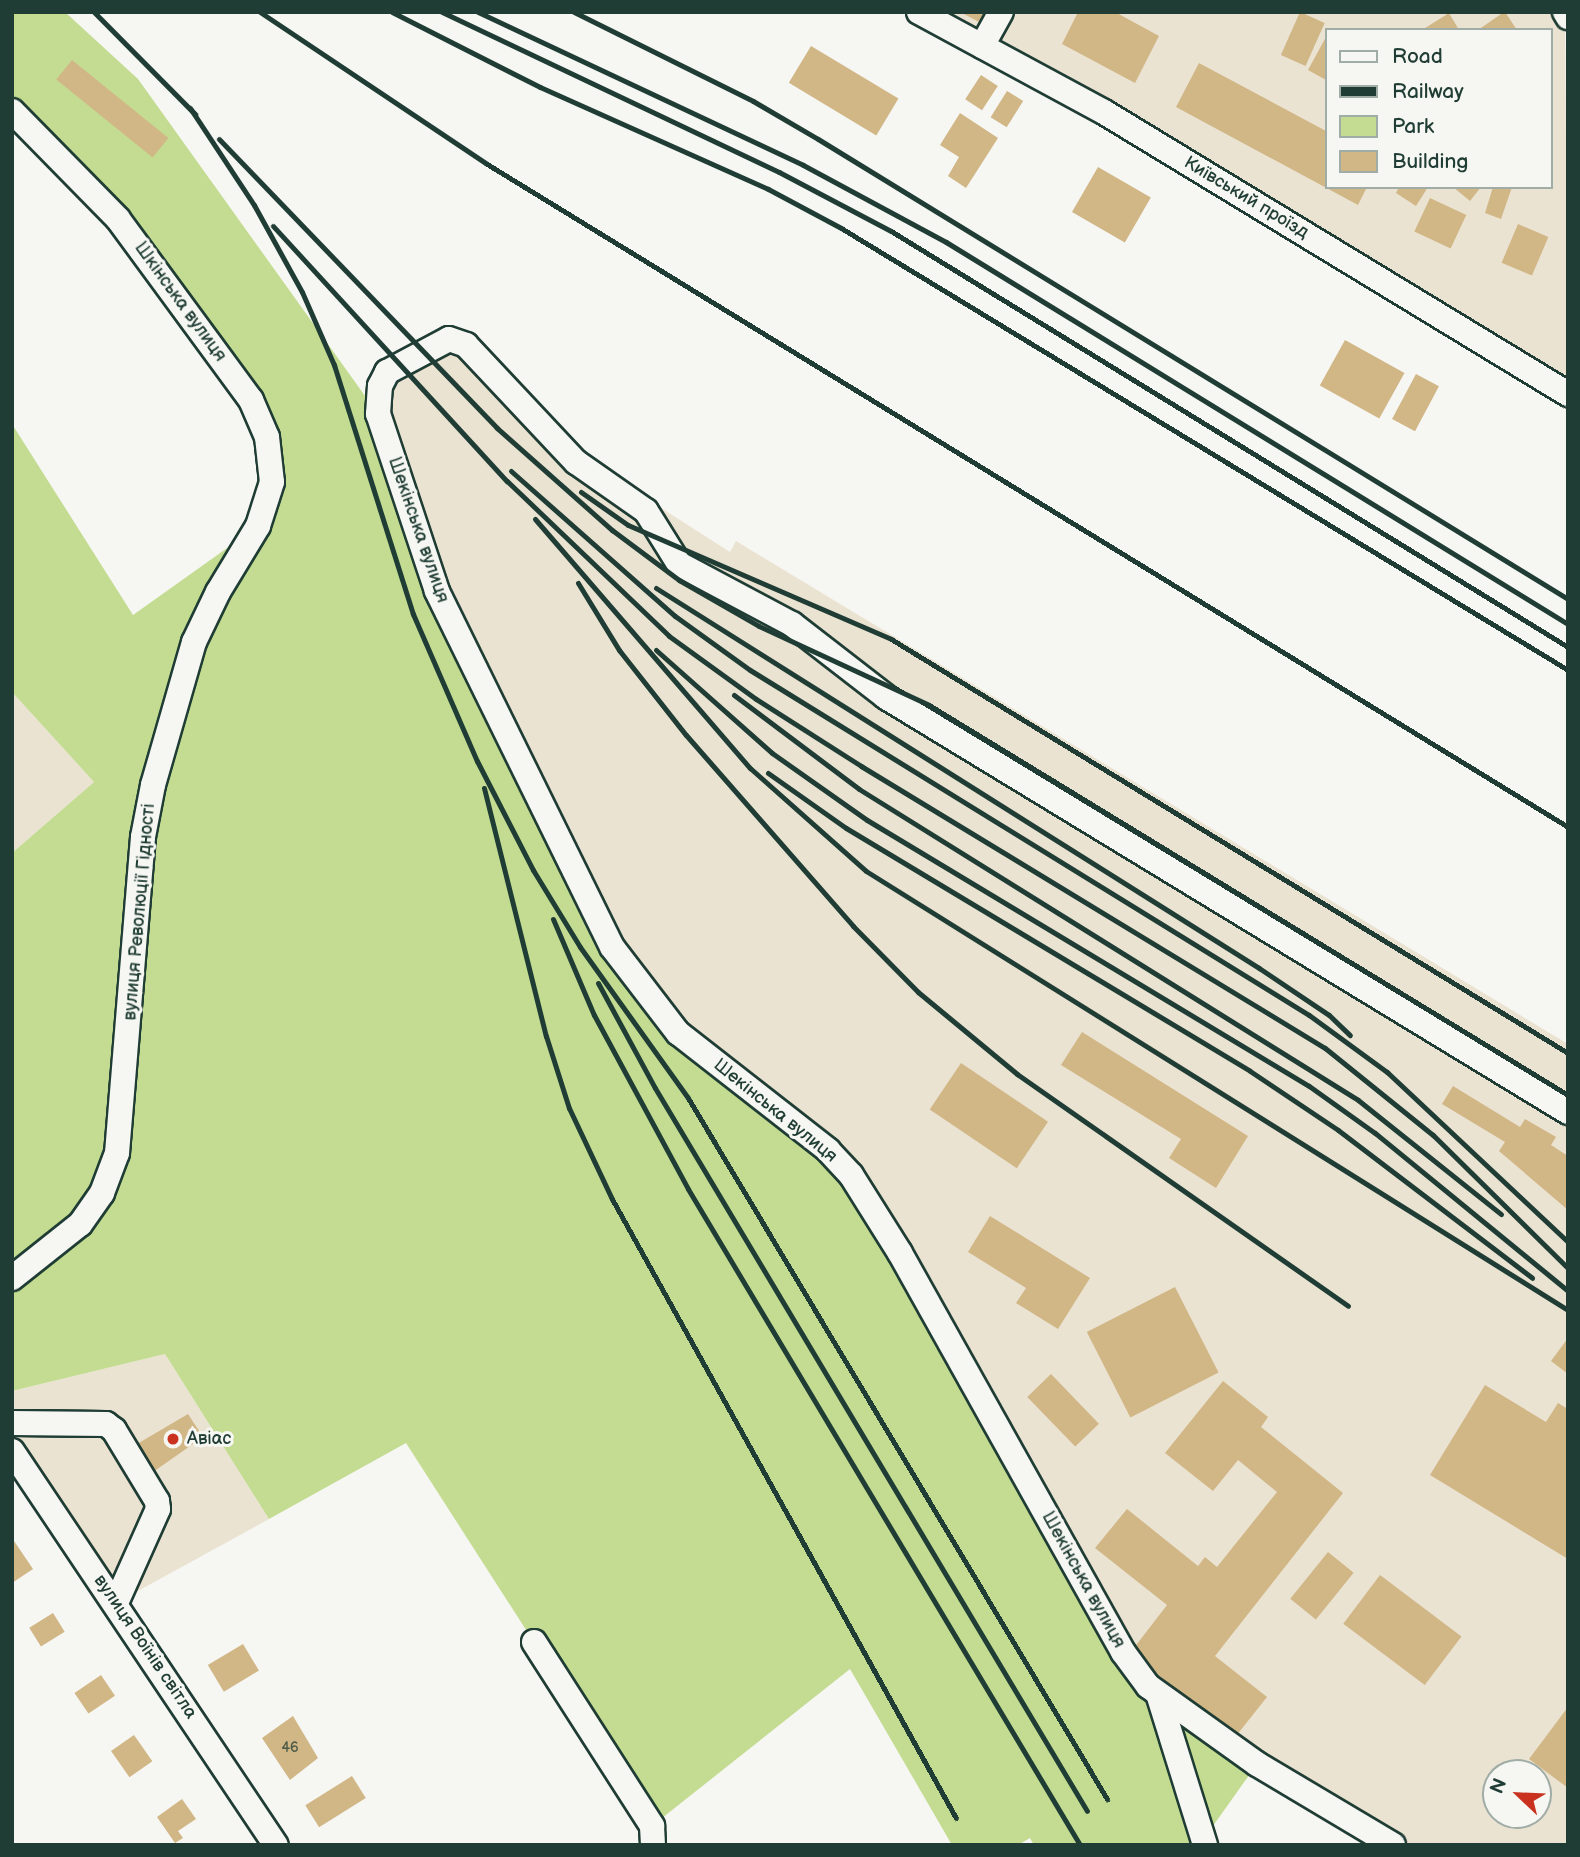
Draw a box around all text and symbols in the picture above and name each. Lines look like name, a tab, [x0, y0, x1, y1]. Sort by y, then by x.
legend	[1324, 28, 1552, 189]
text: Road	[1392, 44, 1443, 69]
text: Railway	[1392, 79, 1464, 104]
text: Park	[1392, 114, 1434, 139]
text: Building	[1392, 149, 1468, 174]
street label: Київський проїзд	[1180, 152, 1312, 244]
street label: Шкінська вулиця	[129, 238, 231, 366]
street label: Шекінська вулиця	[383, 454, 453, 606]
street label: вулиця Революції Гідності	[120, 803, 160, 1021]
street label: Шекінська вулиця	[709, 1055, 841, 1167]
place label: Авіас	[187, 1428, 231, 1450]
marker: Авіас	[165, 1431, 181, 1447]
street label: Шекінська вулиця	[1037, 1508, 1129, 1652]
street label: вулиця Воїнів світла	[89, 1571, 201, 1723]
house number: 46	[281, 1740, 299, 1756]
north arrow	[1482, 1759, 1552, 1829]
text: N	[1486, 1775, 1512, 1797]

